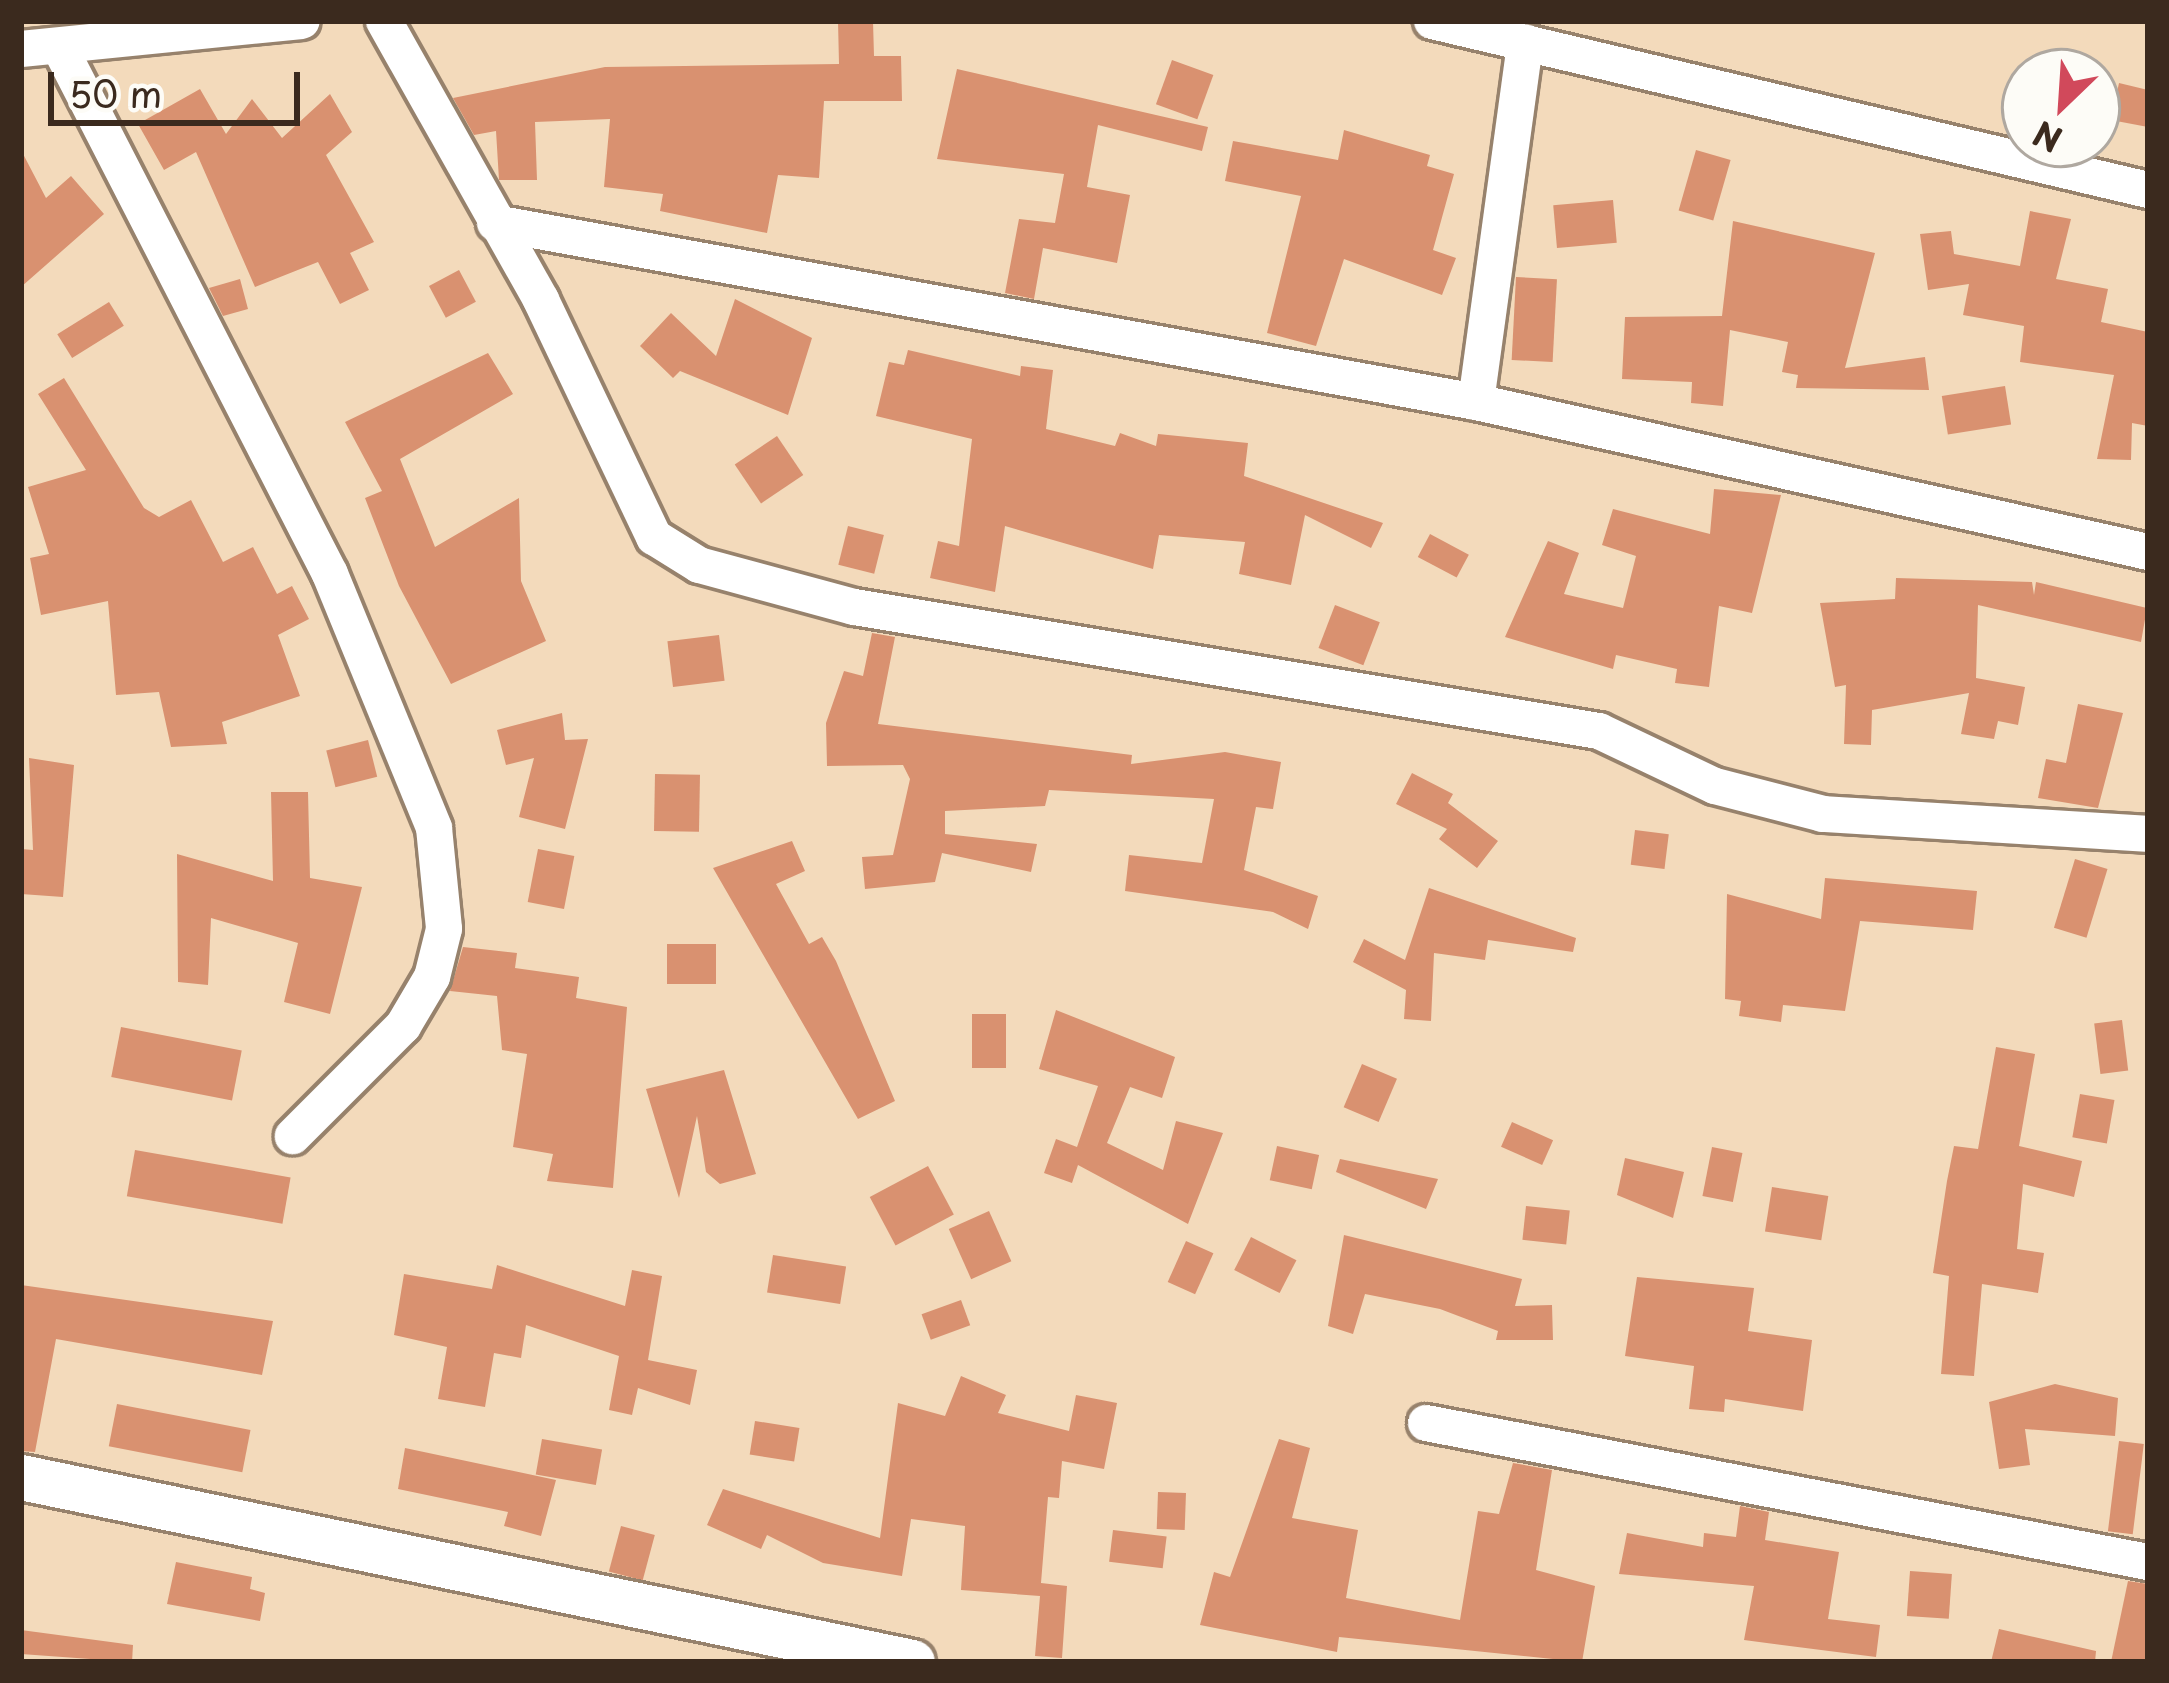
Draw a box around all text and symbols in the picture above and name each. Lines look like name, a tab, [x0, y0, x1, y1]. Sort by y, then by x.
scale bar	[54, 48, 306, 122]
north arrow	[2001, 48, 2121, 168]
text: 50 m	[69, 66, 162, 120]
text: N	[2025, 110, 2069, 166]

